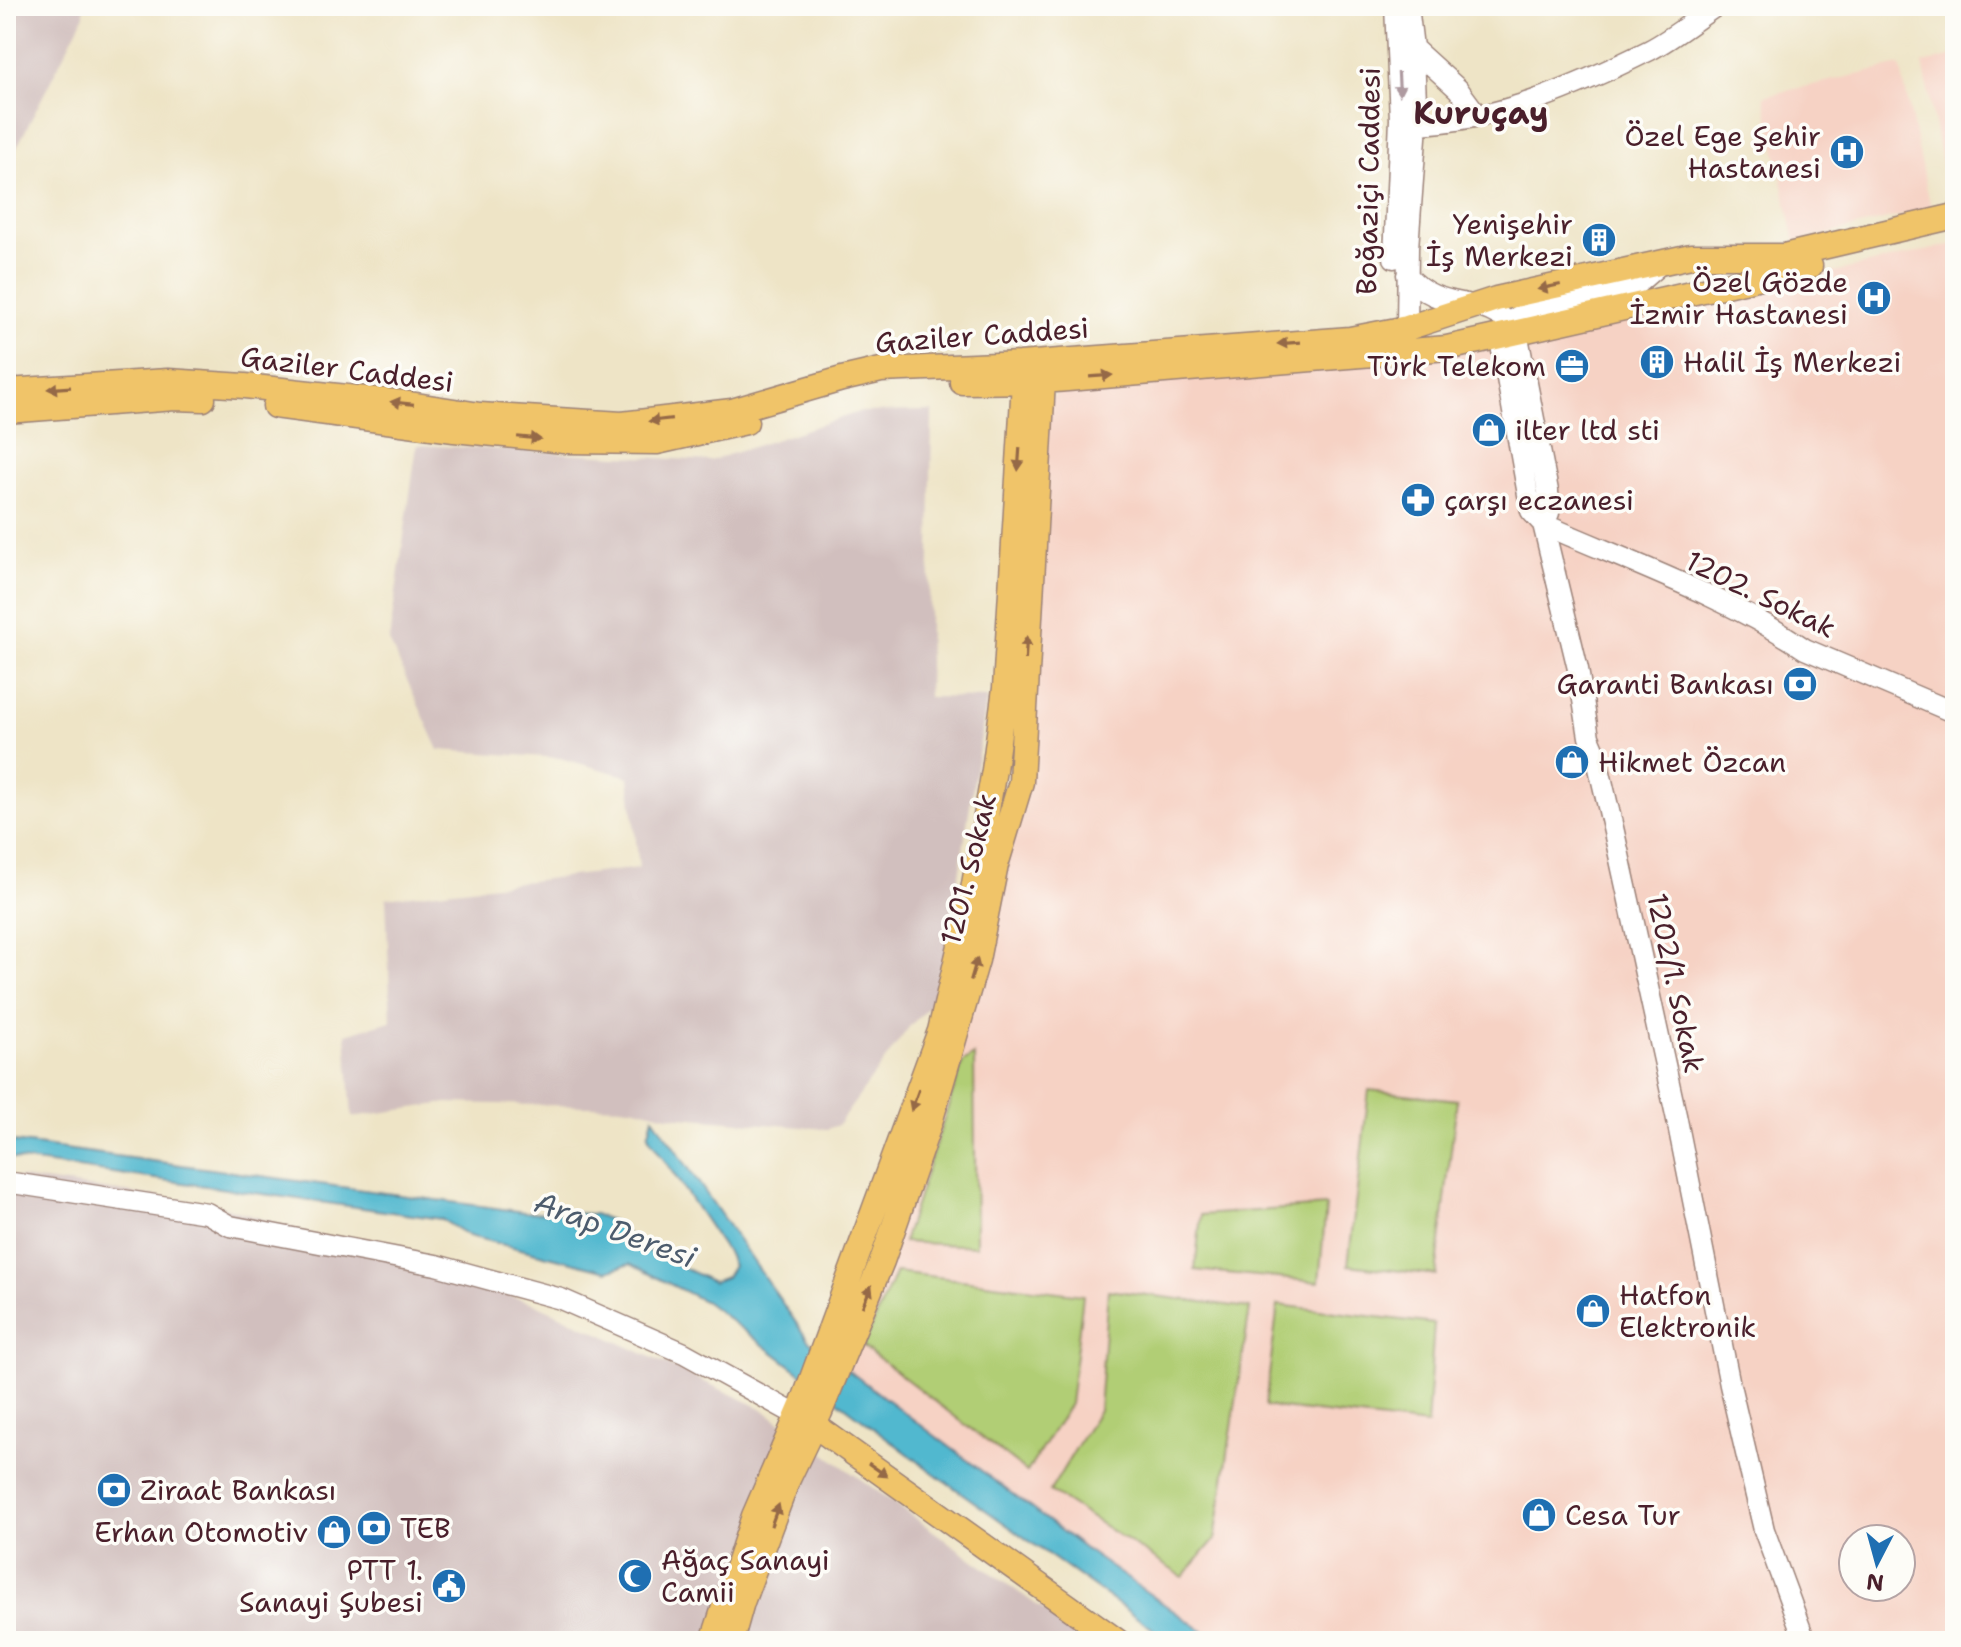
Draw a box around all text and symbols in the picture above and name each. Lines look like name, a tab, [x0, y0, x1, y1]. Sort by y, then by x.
street label: Boğaziçi Caddesi	[1347, 67, 1389, 295]
one-way arrow	[1392, 72, 1405, 97]
district label: Kuruçay	[1413, 91, 1549, 134]
place label: Özel Ege Şehir Hastanesi	[1624, 117, 1821, 187]
hospital icon: Özel Ege Şehir Hastanesi	[1828, 133, 1866, 171]
place label: Yenişehir İş Merkezi	[1426, 205, 1573, 275]
building icon: Yenişehir İş Merkezi	[1580, 221, 1618, 259]
place label: Özel Gözde İzmir Hastanesi	[1630, 263, 1848, 333]
hospital icon: Özel Gözde İzmir Hastanesi	[1855, 279, 1893, 317]
one-way arrow	[1537, 282, 1562, 294]
street label: Gaziler Caddesi	[874, 309, 1090, 361]
street label: Gaziler Caddesi	[238, 337, 456, 401]
one-way arrow	[1276, 337, 1301, 350]
building icon: Halil İş Merkezi	[1638, 343, 1676, 381]
place label: Halil İş Merkezi	[1683, 343, 1901, 381]
place label: Türk Telekom	[1367, 347, 1546, 385]
office icon: Türk Telekom	[1553, 347, 1591, 385]
one-way arrow	[1089, 369, 1114, 382]
one-way arrow	[46, 382, 71, 395]
one-way arrow	[389, 397, 414, 410]
shop icon: ilter ltd sti	[1470, 411, 1508, 449]
place label: ilter ltd sti	[1515, 411, 1660, 449]
one-way arrow	[647, 414, 672, 427]
one-way arrow	[517, 431, 542, 444]
one-way arrow	[1012, 447, 1025, 472]
pharmacy icon: çarşı eczanesi	[1399, 481, 1437, 519]
place label: çarşı eczanesi	[1444, 481, 1634, 519]
street label: 1202. Sokak	[1680, 541, 1842, 647]
one-way arrow	[1020, 635, 1033, 660]
place label: Garanti Bankası	[1556, 665, 1774, 703]
bank icon: Garanti Bankası	[1781, 665, 1819, 703]
shop icon: Hikmet Özcan	[1553, 743, 1591, 781]
place label: Hikmet Özcan	[1598, 743, 1786, 781]
street label: 1201. Sokak	[931, 789, 1005, 949]
street label: 1202/1. Sokak	[1638, 890, 1714, 1076]
one-way arrow	[968, 957, 981, 981]
one-way arrow	[908, 1088, 920, 1112]
water label: Arap Deresi	[529, 1181, 702, 1278]
place label: Hatfon Elektronik	[1619, 1276, 1756, 1346]
one-way arrow	[861, 1284, 874, 1308]
shop icon: Hatfon Elektronik	[1574, 1292, 1612, 1330]
one-way arrow	[867, 1462, 888, 1477]
bank icon: Ziraat Bankası	[95, 1471, 133, 1509]
place label: Ziraat Bankası	[140, 1471, 336, 1509]
shop icon: Cesa Tur	[1520, 1496, 1558, 1534]
place label: Cesa Tur	[1565, 1496, 1681, 1534]
one-way arrow	[769, 1502, 782, 1526]
bank icon: TEB	[355, 1509, 393, 1547]
place label: TEB	[400, 1509, 451, 1547]
place label: Erhan Otomotiv	[94, 1513, 308, 1551]
shop icon: Erhan Otomotiv	[315, 1513, 353, 1551]
north arrow	[1837, 1523, 1917, 1603]
place label: Ağaç Sanayi Camii	[661, 1541, 830, 1611]
place label: PTT 1. Sanayi Şubesi	[239, 1551, 423, 1621]
mosque icon: Ağaç Sanayi Camii	[616, 1557, 654, 1595]
public building icon: PTT 1. Sanayi Şubesi	[430, 1567, 468, 1605]
text: N	[1865, 1567, 1885, 1598]

